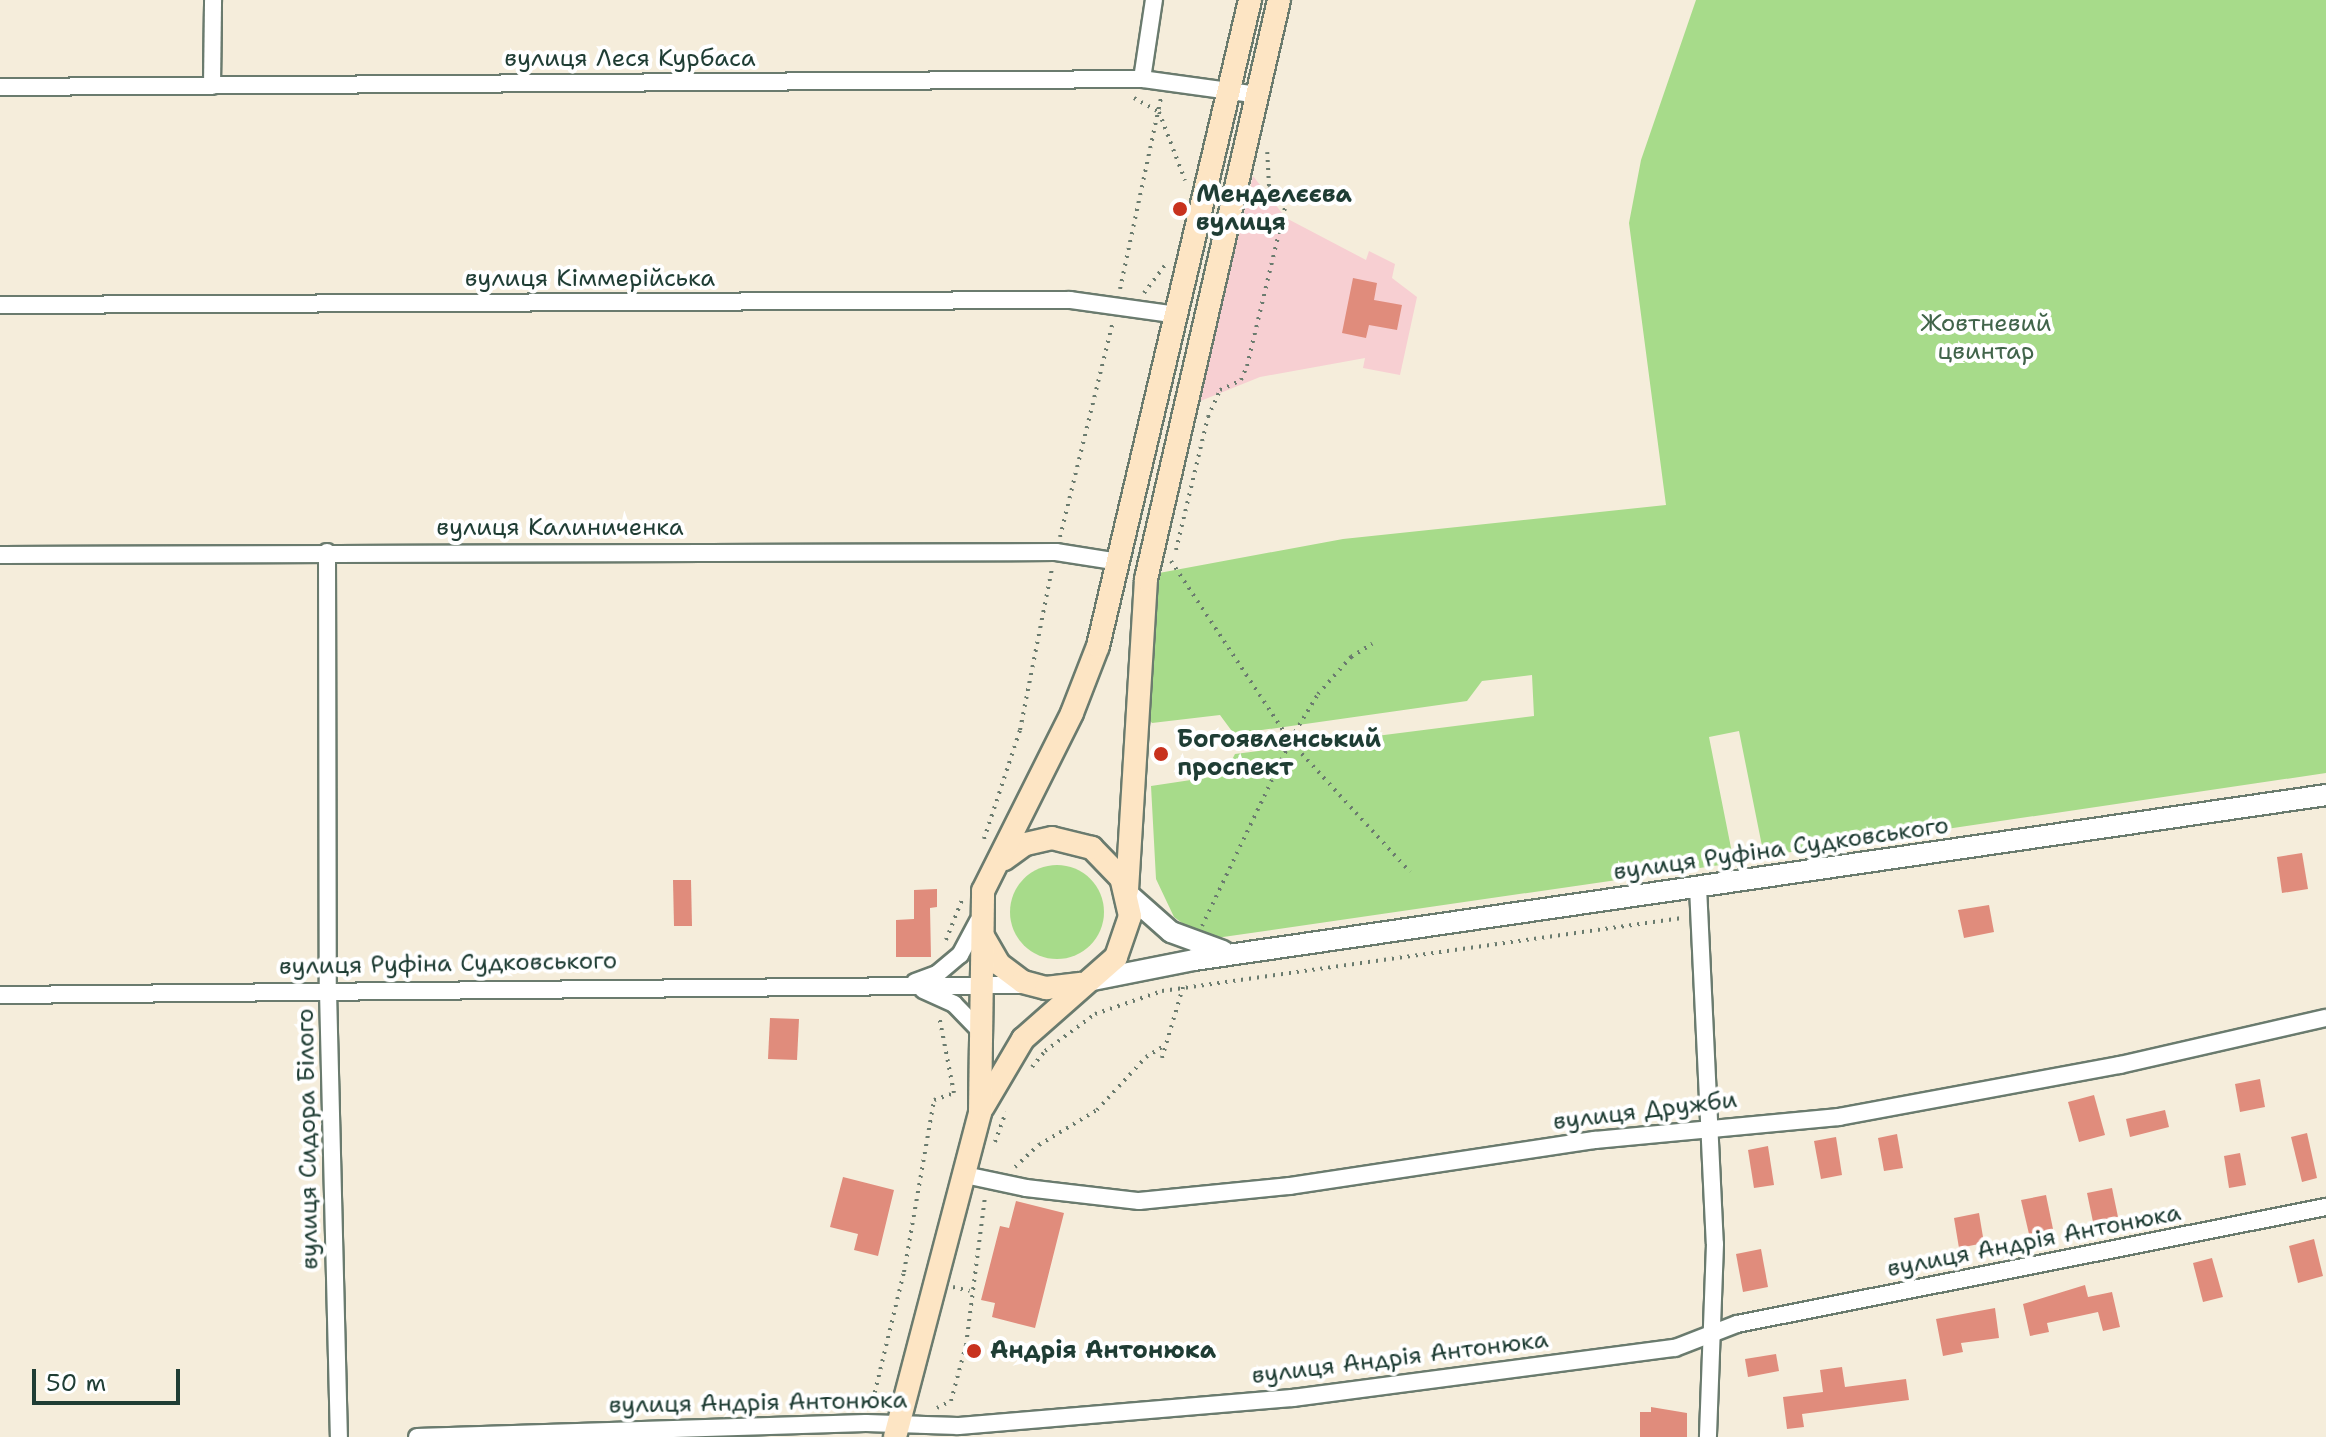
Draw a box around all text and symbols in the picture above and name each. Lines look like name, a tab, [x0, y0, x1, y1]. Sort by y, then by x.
street label: вулиця Леся Курбаса	[504, 45, 756, 73]
place label: Менделєєва вулиця	[1196, 181, 1352, 237]
marker: Менделєєва вулиця	[1171, 200, 1189, 218]
street label: вулиця Кіммерійська	[465, 265, 715, 293]
park label: Жовтневий цвинтар	[1920, 310, 2052, 366]
street label: вулиця Калиниченка	[436, 514, 684, 542]
place label: Богоявленський проспект	[1177, 726, 1381, 782]
marker: Богоявленський проспект	[1152, 745, 1170, 763]
street label: вулиця Руфіна Судковського	[1612, 811, 1950, 887]
street label: вулиця Руфіна Судковського	[279, 947, 617, 981]
street label: вулиця Сидора Білого	[291, 1008, 325, 1270]
street label: вулиця Дружби	[1551, 1085, 1739, 1137]
street label: вулиця Андрія Антонюка	[1885, 1198, 2183, 1284]
street label: вулиця Андрія Антонюка	[1250, 1326, 1550, 1390]
place label: Андрія Антонюка	[990, 1337, 1216, 1365]
marker: Андрія Антонюка	[965, 1342, 983, 1360]
scale bar	[36, 1353, 184, 1403]
text: 50 m	[46, 1367, 106, 1399]
street label: вулиця Андрія Антонюка	[608, 1386, 908, 1420]

